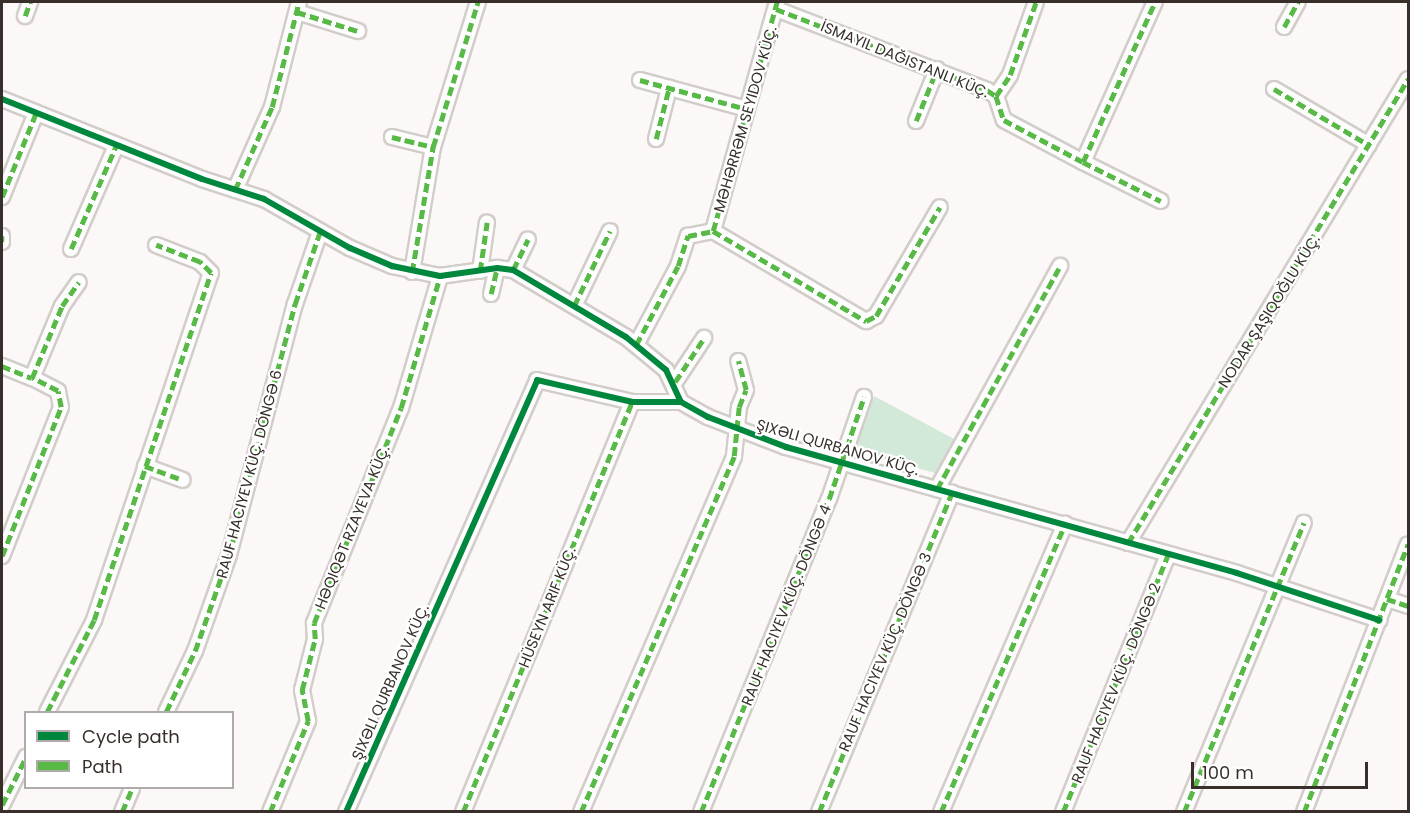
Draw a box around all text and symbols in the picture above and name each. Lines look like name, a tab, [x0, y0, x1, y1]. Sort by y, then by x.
street label: İSMAYIL DAĞISTANLI KÜÇ.	[818, 17, 992, 101]
street label: MƏHƏRRƏM SEYIDOV KÜÇ.	[710, 24, 780, 214]
street label: NODAR ŞAŞIQOĞLU KÜÇ.	[1214, 231, 1324, 391]
street label: RAUF HACIYEV KÜÇ. DÖNGƏ 6	[212, 368, 286, 580]
street label: ŞIXƏLI QURBANOV KÜÇ.	[755, 415, 921, 479]
street label: HƏQIQƏT RZAYEVA KÜÇ.	[311, 442, 393, 612]
street label: RAUF HACIYEV KÜÇ. DÖNGƏ 4	[737, 502, 835, 708]
street label: HÜSEYN ARIF KÜÇ.	[515, 544, 579, 670]
street label: RAUF HACIYEV KÜÇ. DÖNGƏ 3	[835, 550, 935, 754]
street label: RAUF HACIYEV KÜÇ. DÖNGƏ 2	[1068, 580, 1164, 786]
street label: ŞIXƏLI QURBANOV KÜÇ.	[348, 601, 432, 763]
legend	[24, 711, 234, 789]
text: Cycle path	[82, 724, 180, 749]
scale bar	[1194, 750, 1371, 788]
text: Path	[82, 754, 123, 779]
text: 100 m	[1202, 760, 1254, 785]

